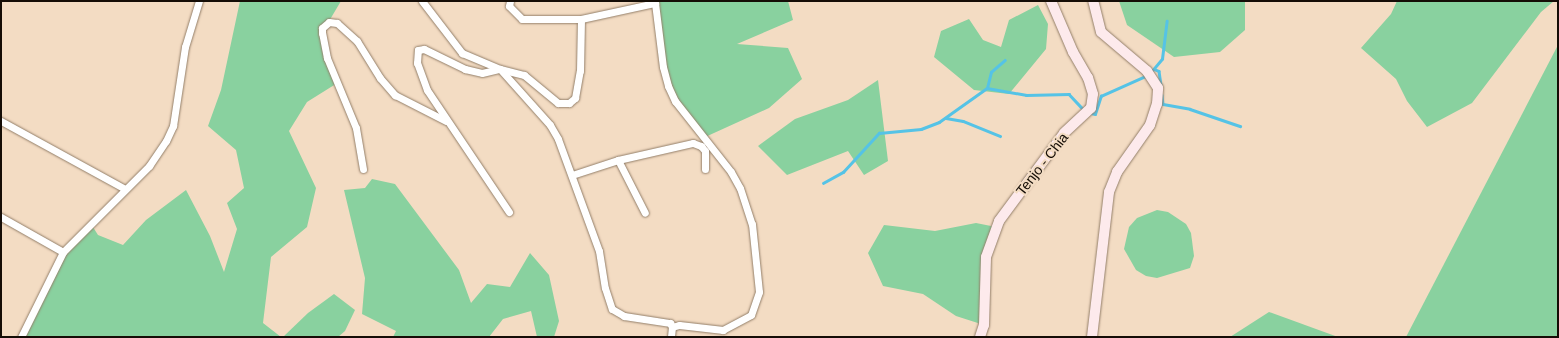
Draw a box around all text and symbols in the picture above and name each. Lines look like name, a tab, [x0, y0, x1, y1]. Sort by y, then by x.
street label: Tenjo - Chia	[1012, 129, 1072, 199]

